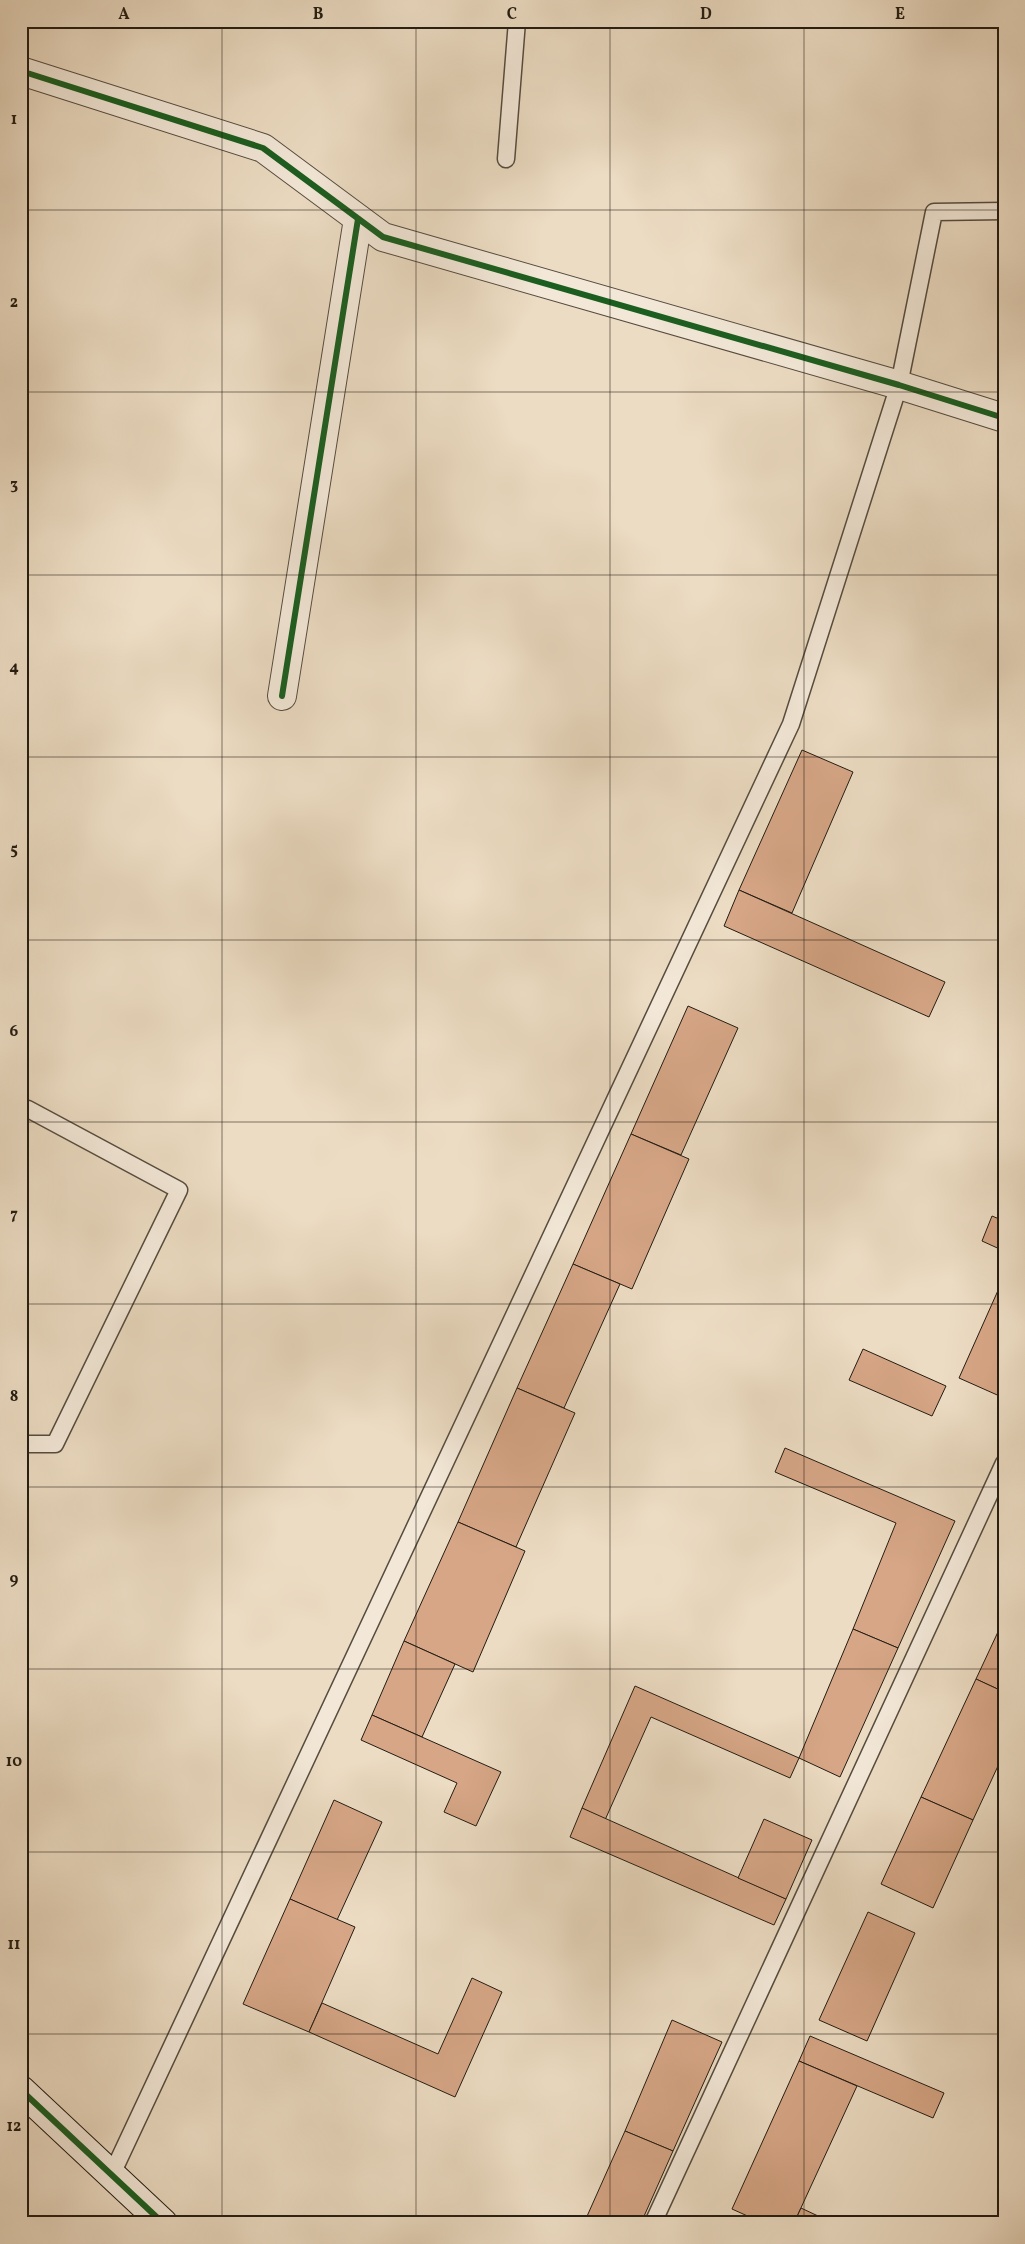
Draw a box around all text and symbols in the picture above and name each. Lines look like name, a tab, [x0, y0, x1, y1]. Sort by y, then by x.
text: A	[118, 4, 130, 26]
text: B	[313, 4, 324, 26]
text: C	[507, 4, 517, 26]
text: D	[700, 4, 712, 26]
text: E	[895, 4, 905, 26]
text: 1	[11, 109, 17, 131]
text: 2	[10, 292, 18, 314]
text: 3	[10, 474, 18, 496]
text: 4	[9, 657, 19, 679]
text: 5	[10, 839, 18, 861]
text: 6	[10, 1021, 19, 1043]
text: 7	[10, 1204, 18, 1226]
text: 8	[10, 1386, 18, 1408]
text: 9	[10, 1569, 19, 1591]
text: 10	[6, 1751, 22, 1773]
text: 11	[8, 1934, 20, 1956]
text: 12	[7, 2116, 21, 2138]

